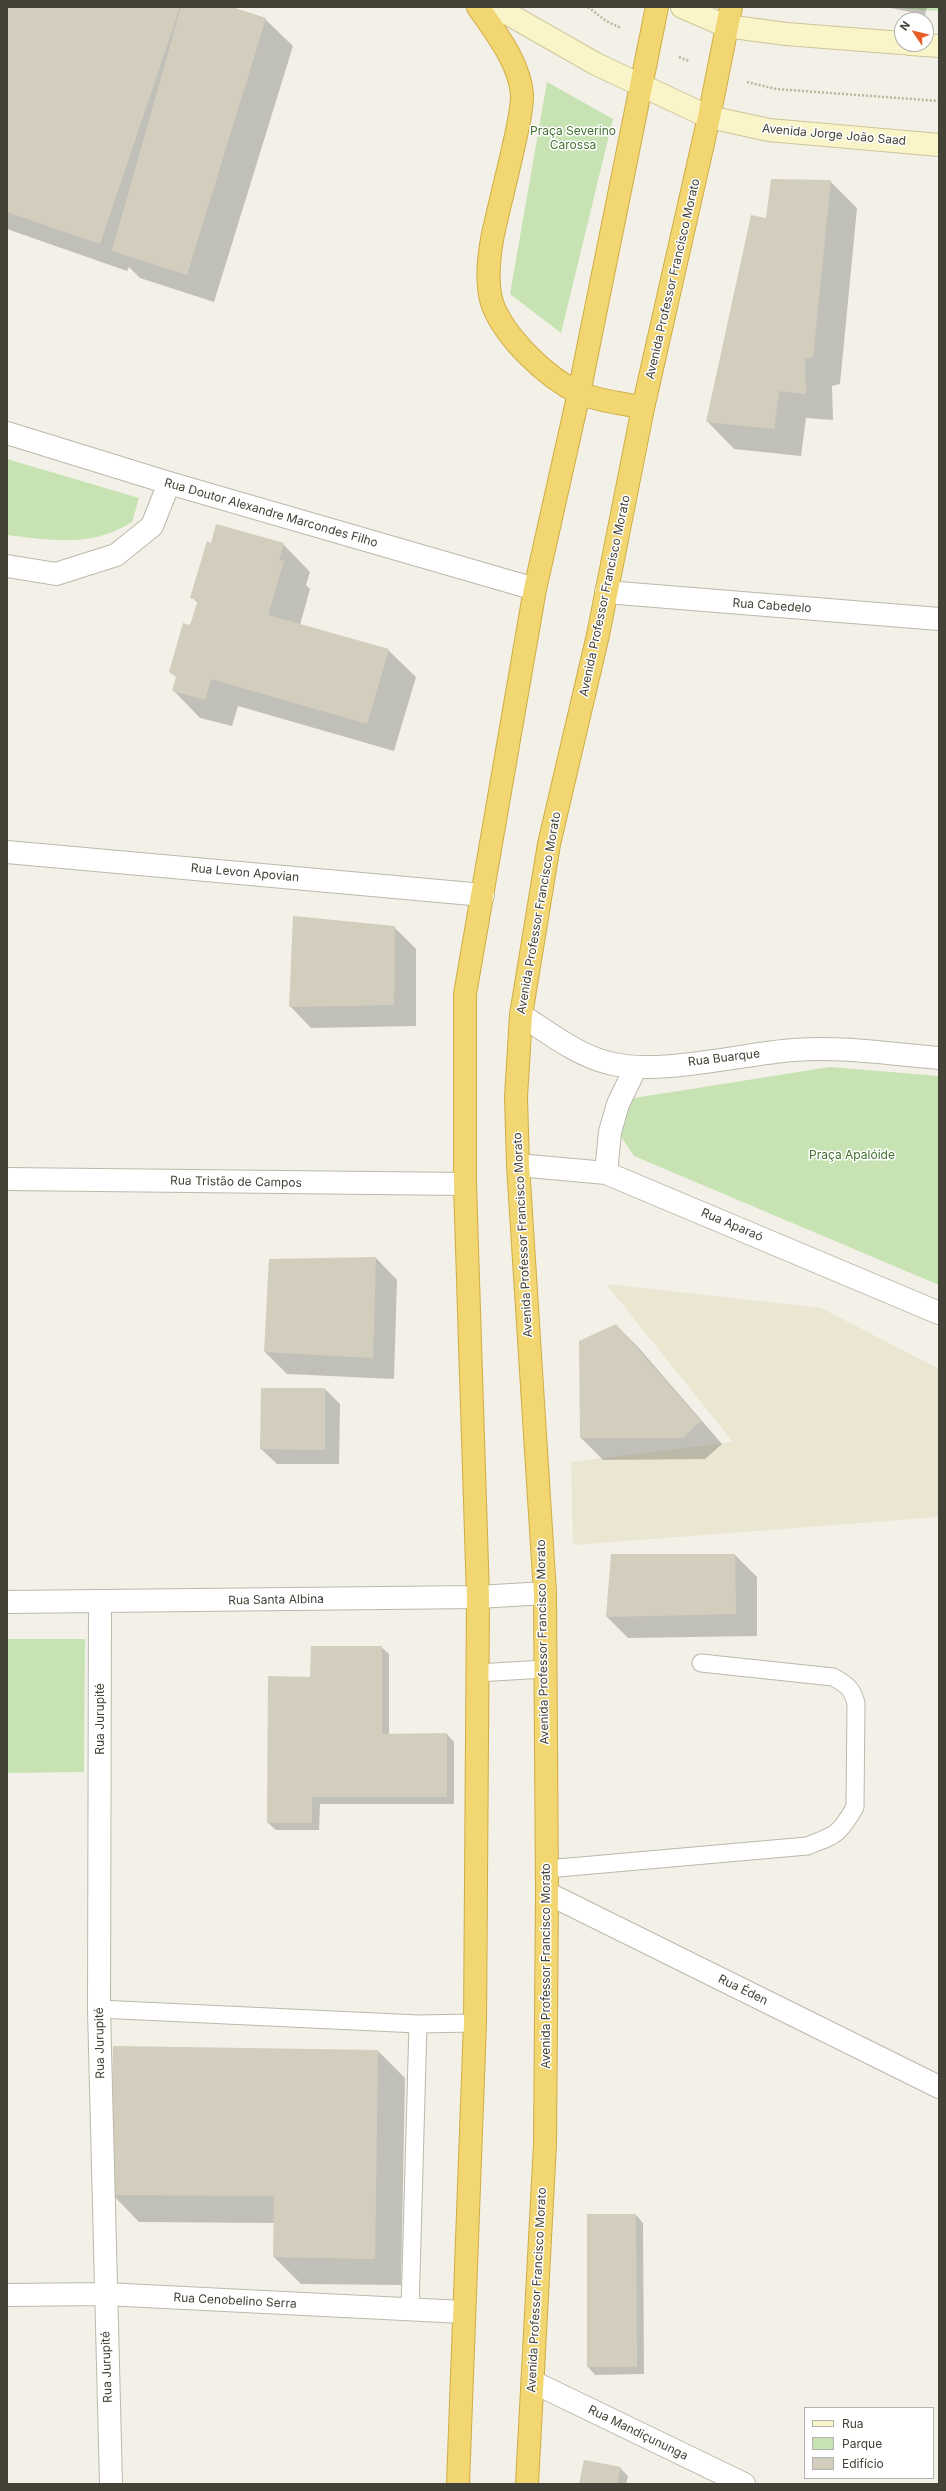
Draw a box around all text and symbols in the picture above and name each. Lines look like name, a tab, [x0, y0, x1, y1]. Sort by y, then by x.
north arrow	[894, 12, 934, 52]
text: N	[897, 18, 913, 33]
street label: Avenida Jorge João Saad	[761, 122, 907, 148]
park label: Praça Severino Carossa	[530, 124, 616, 152]
street label: Avenida Professor Francisco Morato	[643, 177, 703, 381]
street label: Rua Doutor Alexandre Marcondes Filho	[163, 476, 379, 550]
street label: Avenida Professor Francisco Morato	[577, 494, 633, 698]
street label: Rua Cabedelo	[732, 596, 812, 616]
street label: Avenida Professor Francisco Morato	[514, 811, 564, 1015]
street label: Rua Levon Apovian	[190, 861, 300, 885]
street label: Rua Buarque	[687, 1046, 761, 1070]
street label: Avenida Professor Francisco Morato	[510, 1132, 536, 1338]
park label: Praça Apalóide	[809, 1148, 895, 1162]
street label: Rua Tristão de Campos	[170, 1174, 302, 1190]
street label: Rua Aparaó	[699, 1206, 765, 1244]
street label: Avenida Professor Francisco Morato	[534, 1539, 552, 1745]
street label: Rua Santa Albina	[228, 1592, 324, 1608]
street label: Rua Jurupité	[93, 1683, 107, 1755]
street label: Avenida Professor Francisco Morato	[539, 1863, 553, 2069]
street label: Rua Éden	[716, 1972, 770, 2008]
street label: Rua Jurupité	[92, 2007, 108, 2079]
street label: Avenida Professor Francisco Morato	[524, 2187, 550, 2393]
street label: Rua Cenobelino Serra	[173, 2291, 297, 2311]
street label: Rua Jurupité	[99, 2331, 115, 2403]
street label: Rua Mandiçununga	[586, 2403, 690, 2463]
legend	[804, 2407, 934, 2479]
text: Rua	[842, 2416, 864, 2431]
text: Parque	[842, 2436, 882, 2451]
text: Edifício	[842, 2456, 884, 2471]

